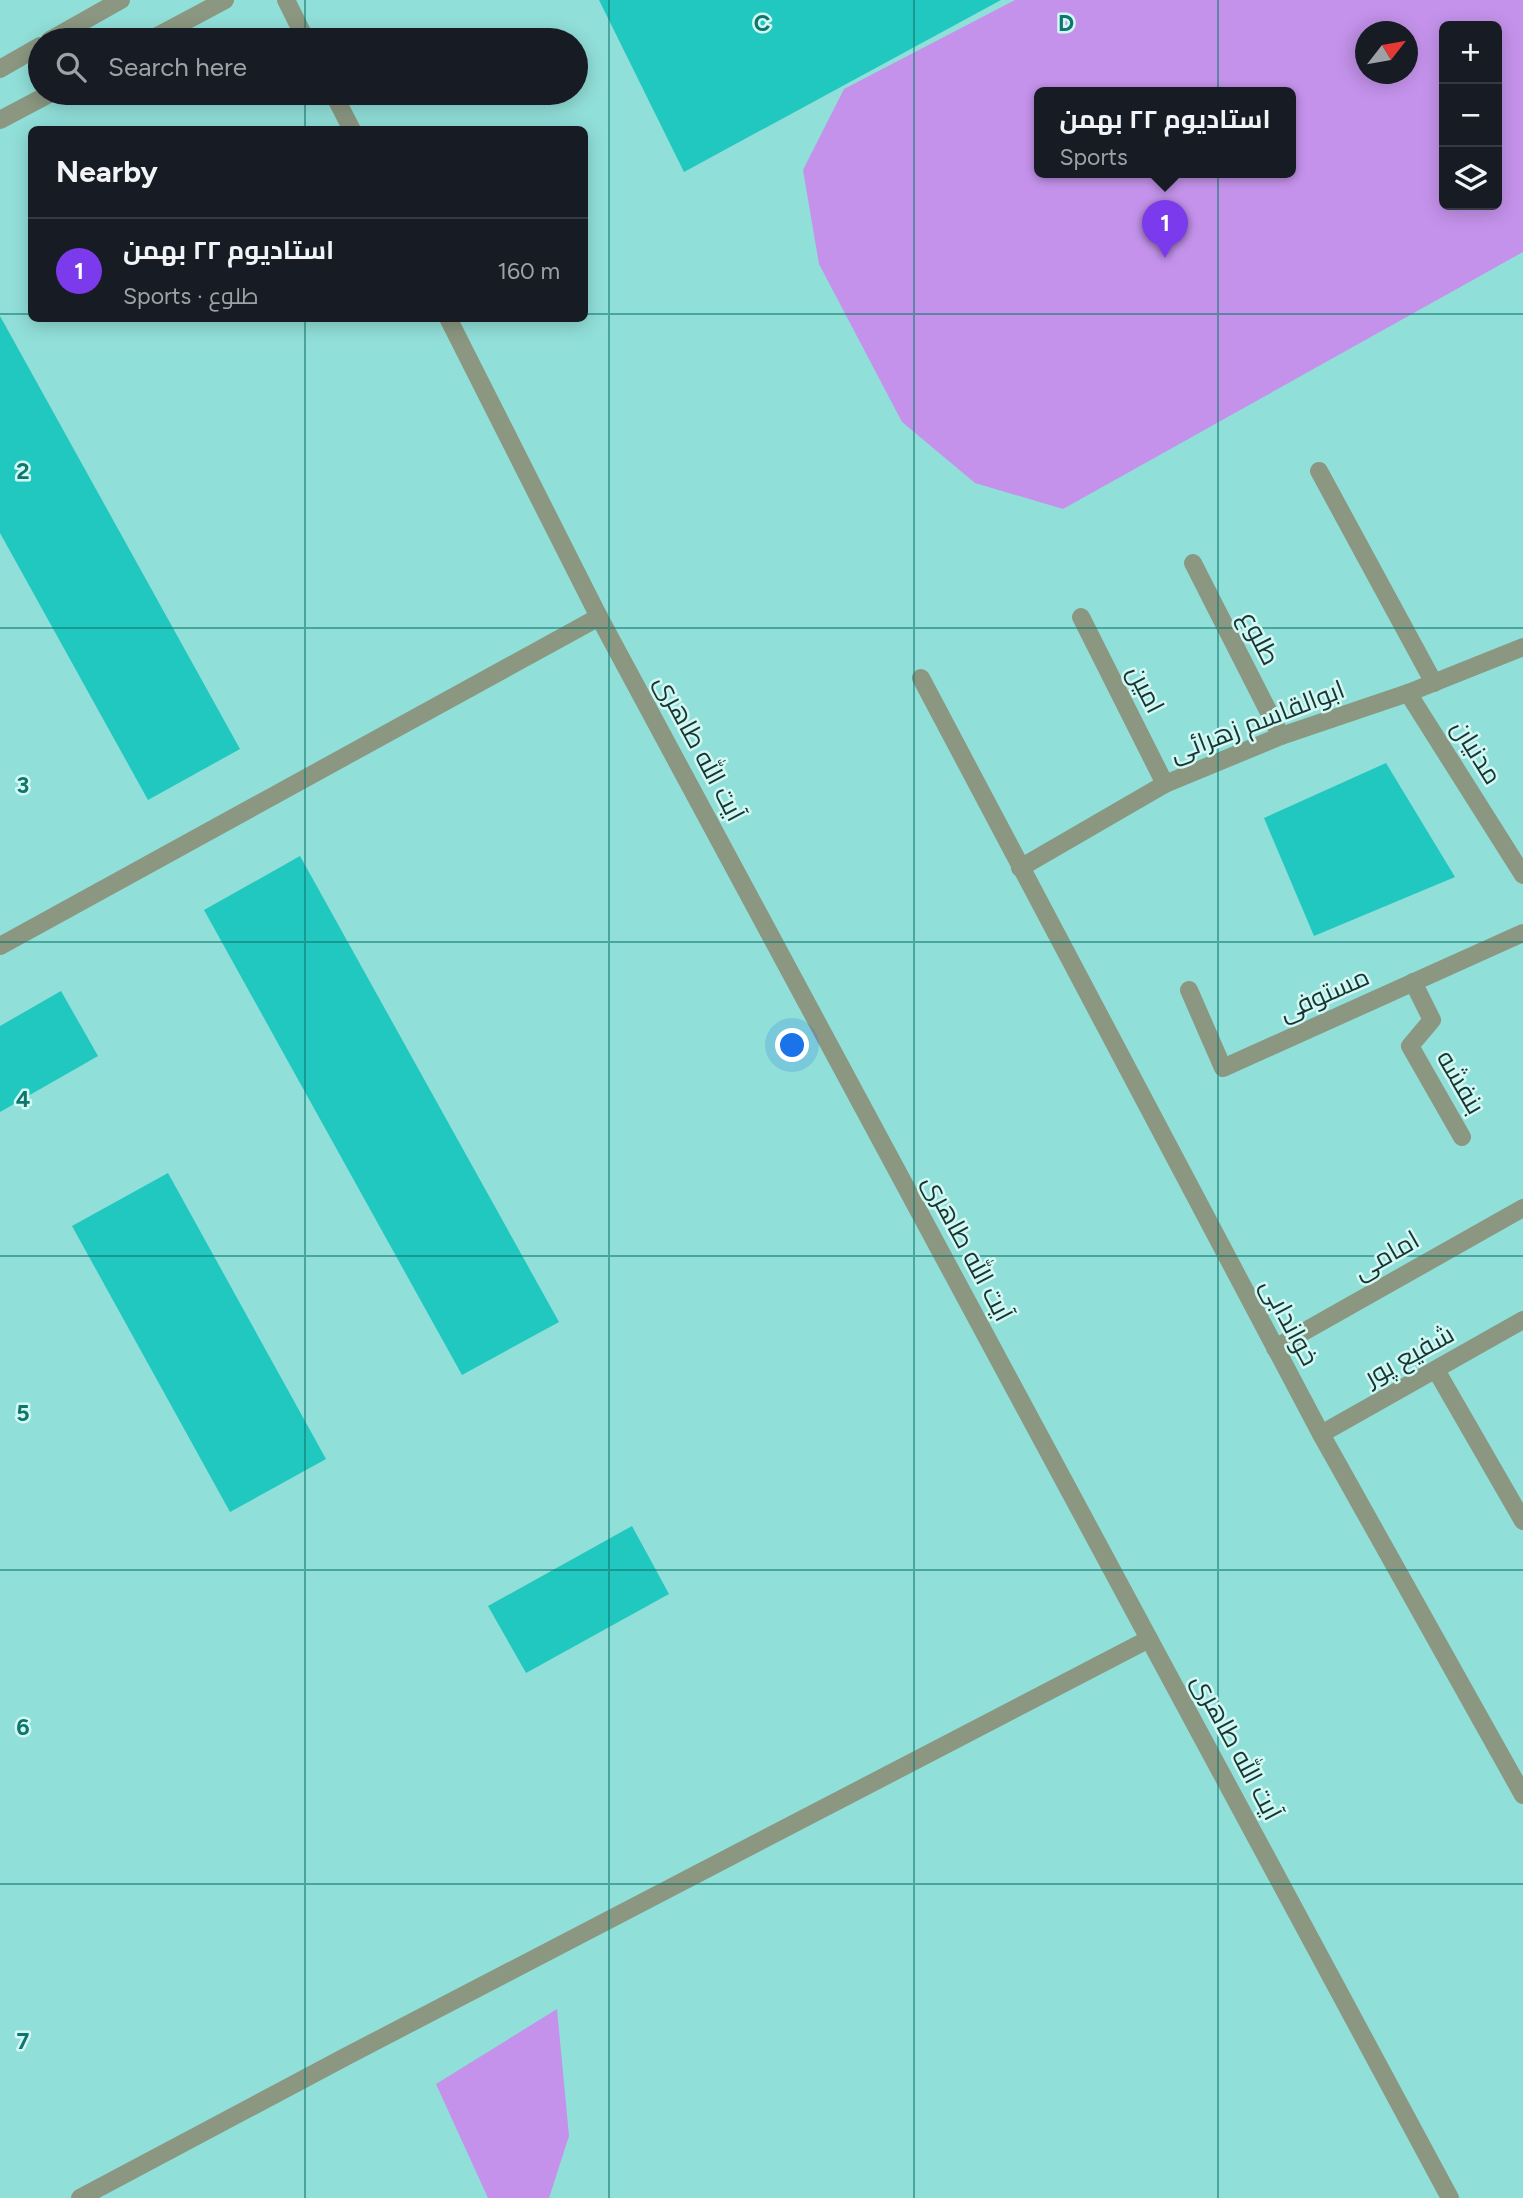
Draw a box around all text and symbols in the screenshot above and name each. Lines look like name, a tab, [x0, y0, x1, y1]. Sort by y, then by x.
text: C	[754, 9, 771, 37]
text: D	[1058, 9, 1074, 37]
north arrow	[1355, 21, 1418, 84]
map controls	[1439, 21, 1502, 210]
button: +	[1439, 21, 1502, 84]
search box	[28, 28, 588, 105]
icon: search	[52, 48, 90, 86]
text: Search here	[108, 51, 247, 83]
button: −	[1439, 84, 1502, 147]
popup	[1034, 87, 1296, 178]
text: استادیوم ۲۲ بهمن	[1059, 103, 1271, 135]
text: Sports	[1059, 143, 1128, 171]
button: layers	[1439, 147, 1502, 210]
text: Nearby	[56, 153, 158, 190]
pin: 1	[1142, 200, 1188, 258]
text: استادیوم ۲۲ بهمن	[123, 234, 334, 266]
text: 1	[74, 257, 84, 285]
text: 160 m	[497, 257, 560, 285]
text: Sports · طلوع	[123, 282, 259, 310]
text: 2	[16, 457, 30, 485]
street label: طلوع	[1232, 605, 1287, 671]
street label: امین	[1121, 660, 1171, 718]
street label: آیت الله طاهری	[648, 669, 753, 827]
street label: ابوالقاسم زهرائی	[1165, 673, 1350, 771]
street label: مدنیان	[1445, 714, 1509, 790]
text: 3	[17, 771, 29, 799]
street label: مستوفی	[1274, 960, 1374, 1028]
your location	[775, 1028, 809, 1062]
street label: بنفشه	[1430, 1044, 1492, 1120]
text: 4	[16, 1085, 30, 1113]
street label: آیت الله طاهری	[916, 1169, 1021, 1327]
street label: امامی	[1347, 1223, 1425, 1287]
street label: خواندابی	[1254, 1273, 1326, 1371]
street label: شفیع پور	[1357, 1317, 1460, 1394]
text: 5	[16, 1399, 30, 1427]
street label: آیت الله طاهری	[1185, 1668, 1290, 1826]
text: 6	[16, 1713, 30, 1741]
text: 7	[17, 2027, 30, 2055]

